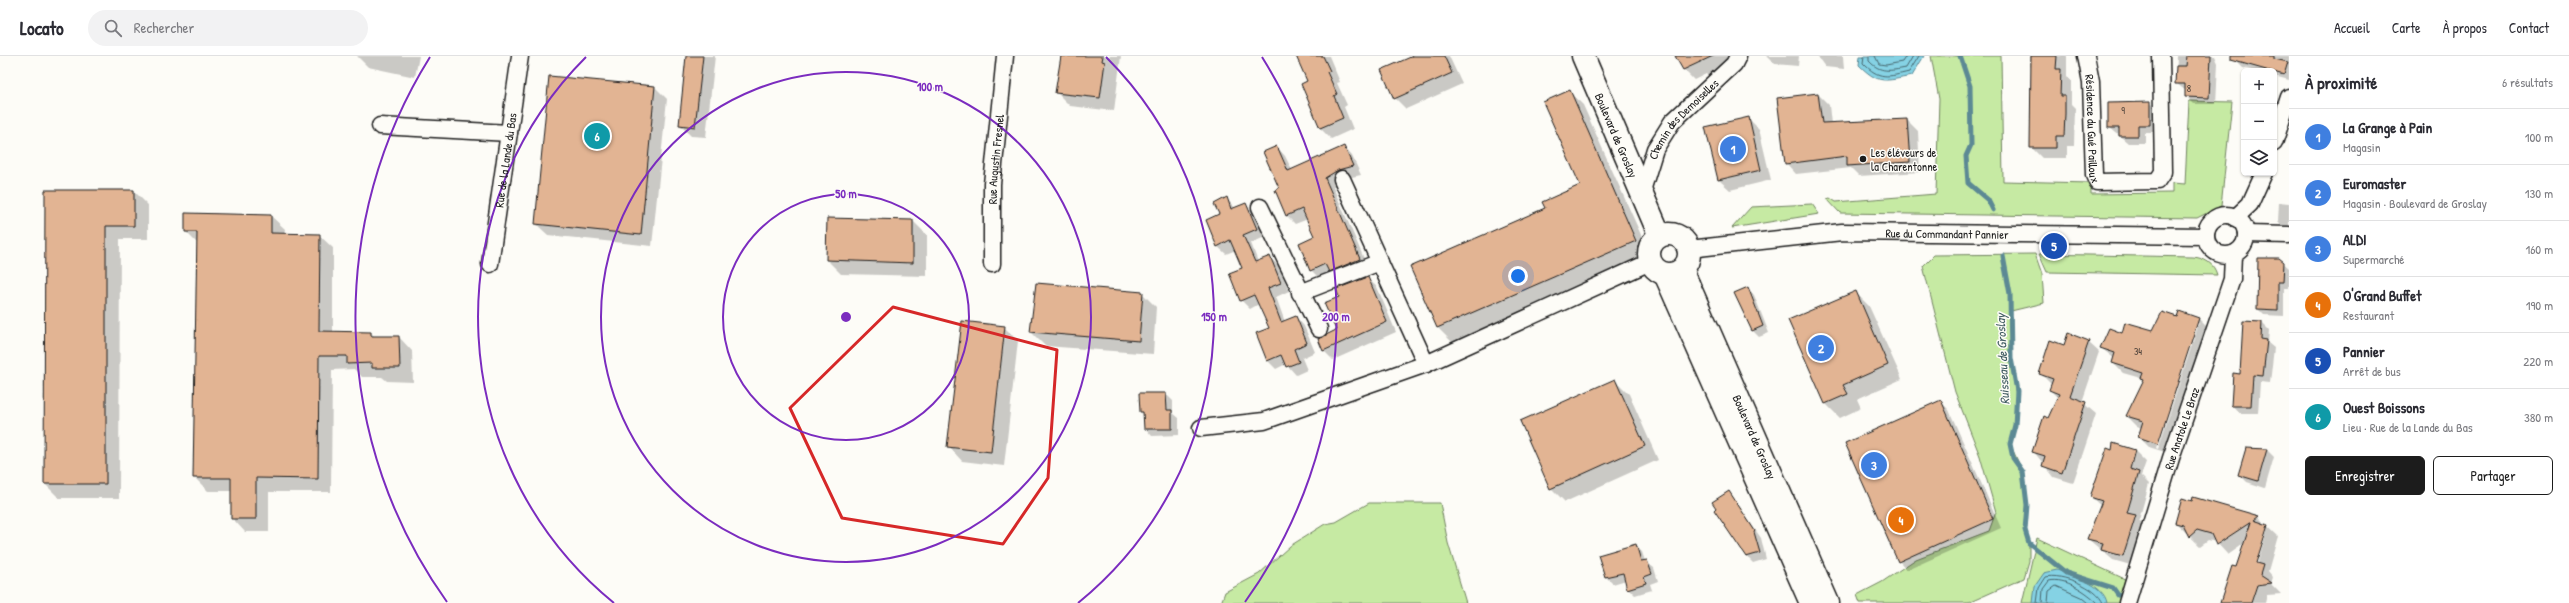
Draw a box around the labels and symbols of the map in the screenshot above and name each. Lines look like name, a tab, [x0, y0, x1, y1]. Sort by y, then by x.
street label: Résidence du Gué Pailloux	[2081, 73, 2105, 185]
street label: Chemin des Demoiselles	[1644, 74, 1722, 161]
text: 100 m	[917, 78, 943, 95]
house number: 8	[2187, 82, 2191, 95]
street label: Boulevard de Groslay	[1591, 90, 1642, 180]
house number: 9	[2121, 104, 2125, 117]
street label: Rue de la Lande du Bas	[490, 111, 520, 208]
street label: Rue Augustin Fresnel	[983, 113, 1008, 204]
pin: 6	[584, 121, 610, 151]
pin: 1	[1720, 134, 1746, 164]
place label: Les éléveurs de la Charentonne	[1871, 144, 1938, 175]
marker: Les éléveurs de la Charentonne	[1858, 154, 1868, 164]
text: 50 m	[835, 185, 857, 202]
street label: Rue du Commandant Pannier	[1885, 224, 2009, 242]
pin: 5	[2041, 231, 2067, 261]
your location	[1508, 266, 1528, 286]
text: 150 m	[1201, 308, 1227, 325]
text: 200 m	[1322, 308, 1350, 325]
centre of rings	[839, 310, 853, 324]
water label: Ruisseau de Groslay	[1991, 311, 2013, 405]
pin: 2	[1808, 333, 1834, 363]
house number: 34	[2134, 345, 2142, 358]
street label: Rue Anatole Le Braz	[2159, 385, 2203, 472]
street label: Boulevard de Groslay	[1729, 392, 1781, 482]
pin: 3	[1861, 450, 1887, 480]
pin: 4	[1888, 505, 1914, 535]

